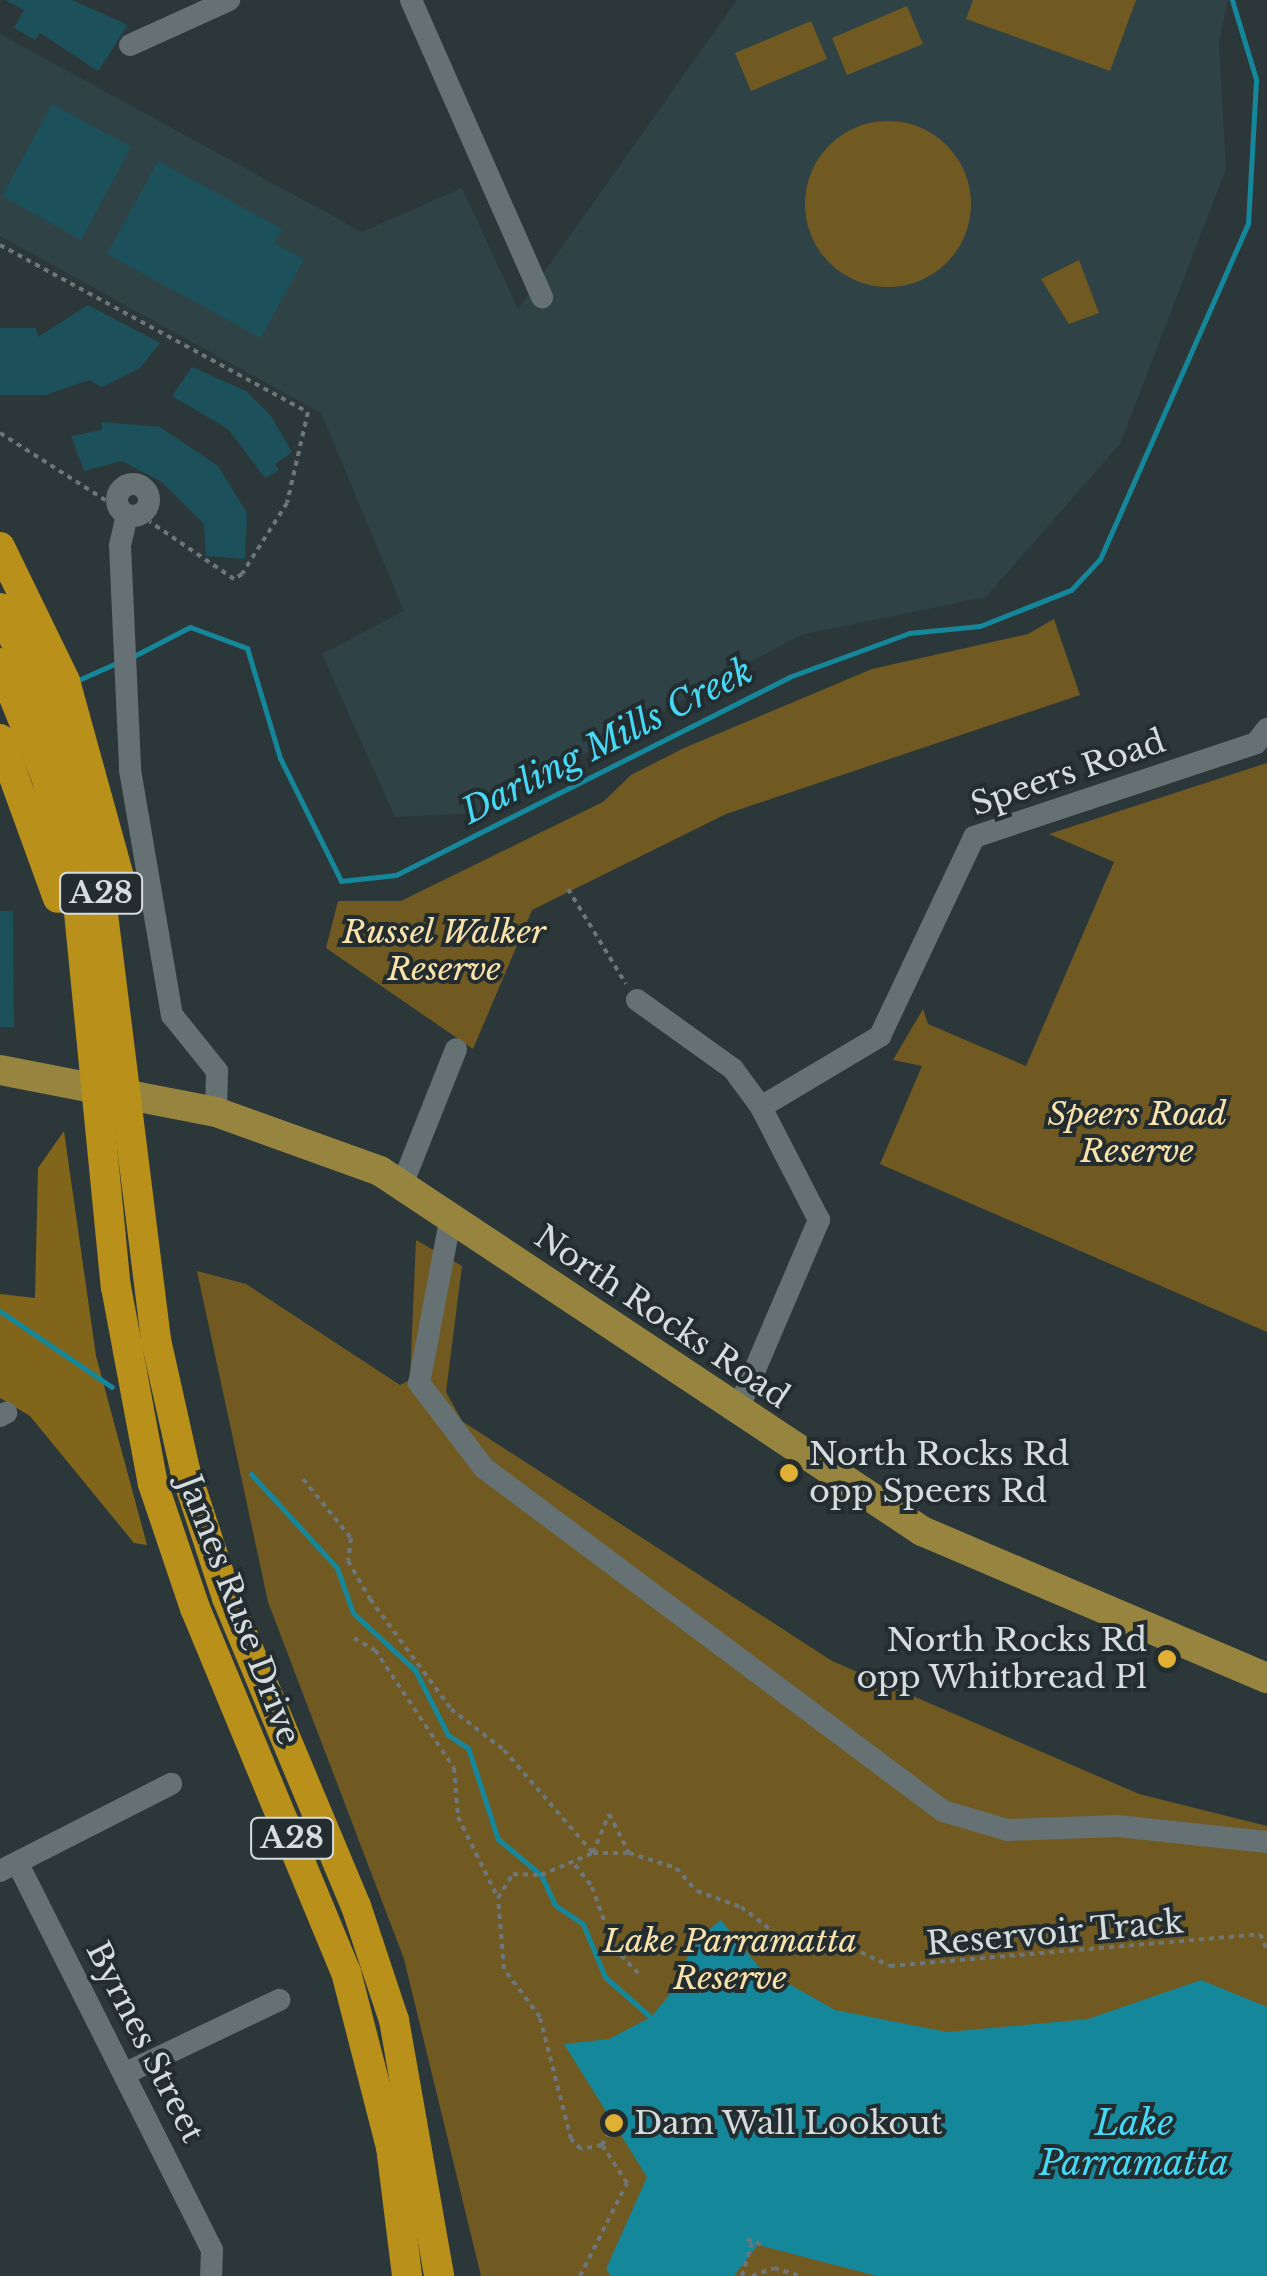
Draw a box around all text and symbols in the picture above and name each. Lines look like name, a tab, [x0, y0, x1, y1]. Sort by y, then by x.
water label: Darling Mills Creek	[454, 649, 760, 833]
street label: Speers Road	[966, 722, 1170, 824]
road number: A28	[58, 868, 144, 918]
park label: Russel Walker Reserve	[342, 914, 546, 989]
park label: Speers Road Reserve	[1047, 1096, 1227, 1171]
street label: North Rocks Road	[527, 1218, 797, 1416]
place label: North Rocks Rd opp Speers Rd	[809, 1436, 1069, 1511]
marker: North Rocks Rd opp Speers Rd	[778, 1462, 800, 1484]
street label: James Ruse Drive	[170, 1470, 308, 1750]
place label: North Rocks Rd opp Whitbread Pl	[855, 1622, 1147, 1697]
marker: North Rocks Rd opp Whitbread Pl	[1156, 1648, 1178, 1670]
road number: A28	[250, 1813, 334, 1863]
street label: Reservoir Track	[924, 1903, 1186, 1963]
park label: Lake Parramatta Reserve	[603, 1923, 857, 1998]
street label: Byrnes Street	[78, 1935, 212, 2149]
water label: Lake Parramatta	[1039, 2102, 1229, 2184]
place label: Dam Wall Lookout	[634, 2104, 944, 2142]
marker: Dam Wall Lookout	[603, 2112, 625, 2134]

